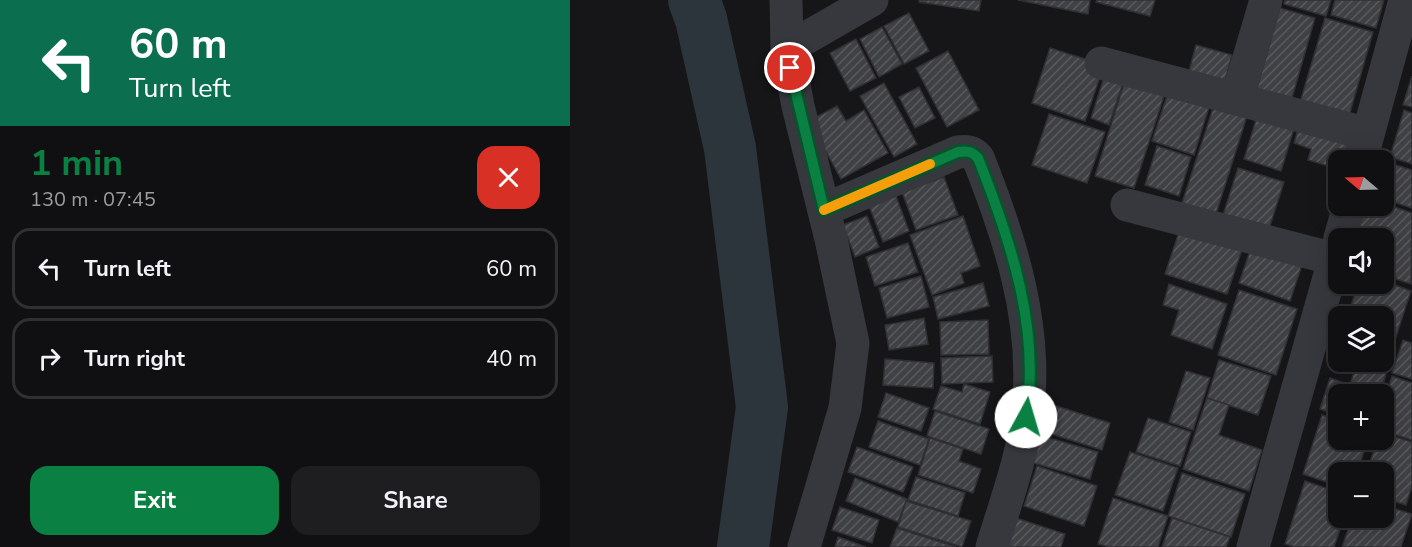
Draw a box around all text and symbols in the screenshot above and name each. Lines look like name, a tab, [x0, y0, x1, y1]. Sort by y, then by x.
text: 60 m	[129, 16, 228, 73]
icon: left	[30, 24, 108, 102]
pin	[764, 42, 815, 93]
icon: arrive	[773, 51, 806, 84]
text: Turn left	[129, 70, 230, 107]
text: 1 min	[30, 139, 123, 188]
button: close	[477, 146, 540, 209]
north arrow	[1328, 150, 1394, 216]
map controls	[1328, 150, 1394, 528]
text: 130 m · 07:45	[30, 186, 156, 213]
button: sound	[1328, 228, 1394, 294]
icon: left	[33, 252, 66, 285]
text: Turn left	[84, 254, 171, 284]
text: 60 m	[486, 254, 537, 284]
button: layers	[1328, 306, 1394, 372]
icon: right	[33, 342, 66, 375]
text: Turn right	[84, 344, 185, 374]
text: 40 m	[486, 344, 537, 374]
button: +	[1328, 384, 1394, 450]
position arrow	[994, 385, 1058, 449]
button: −	[1328, 462, 1394, 528]
button: Exit	[30, 466, 279, 535]
button: Share	[291, 466, 540, 535]

